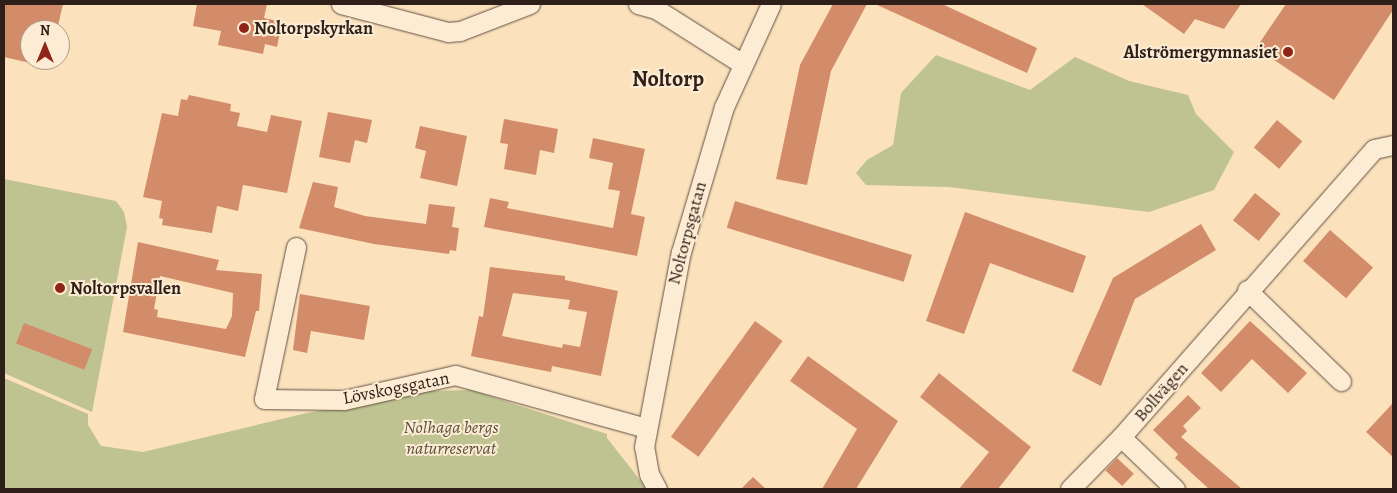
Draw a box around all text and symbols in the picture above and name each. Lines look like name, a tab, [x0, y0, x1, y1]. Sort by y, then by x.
place label: Noltorpskyrkan	[254, 17, 373, 39]
north arrow	[20, 20, 70, 70]
text: N	[40, 21, 50, 40]
marker: Noltorpskyrkan	[238, 22, 250, 34]
place label: Alströmergymnasiet	[1123, 41, 1278, 63]
marker: Alströmergymnasiet	[1282, 46, 1294, 58]
district label: Noltorp	[632, 67, 704, 93]
street label: Noltorpsgatan	[663, 179, 711, 287]
place label: Noltorpsvallen	[70, 277, 181, 299]
marker: Noltorpsvallen	[54, 282, 66, 294]
street label: Bollvägen	[1129, 358, 1193, 426]
street label: Lövskogsgatan	[341, 367, 451, 409]
park label: Nolhaga bergs naturreservat	[403, 417, 499, 459]

